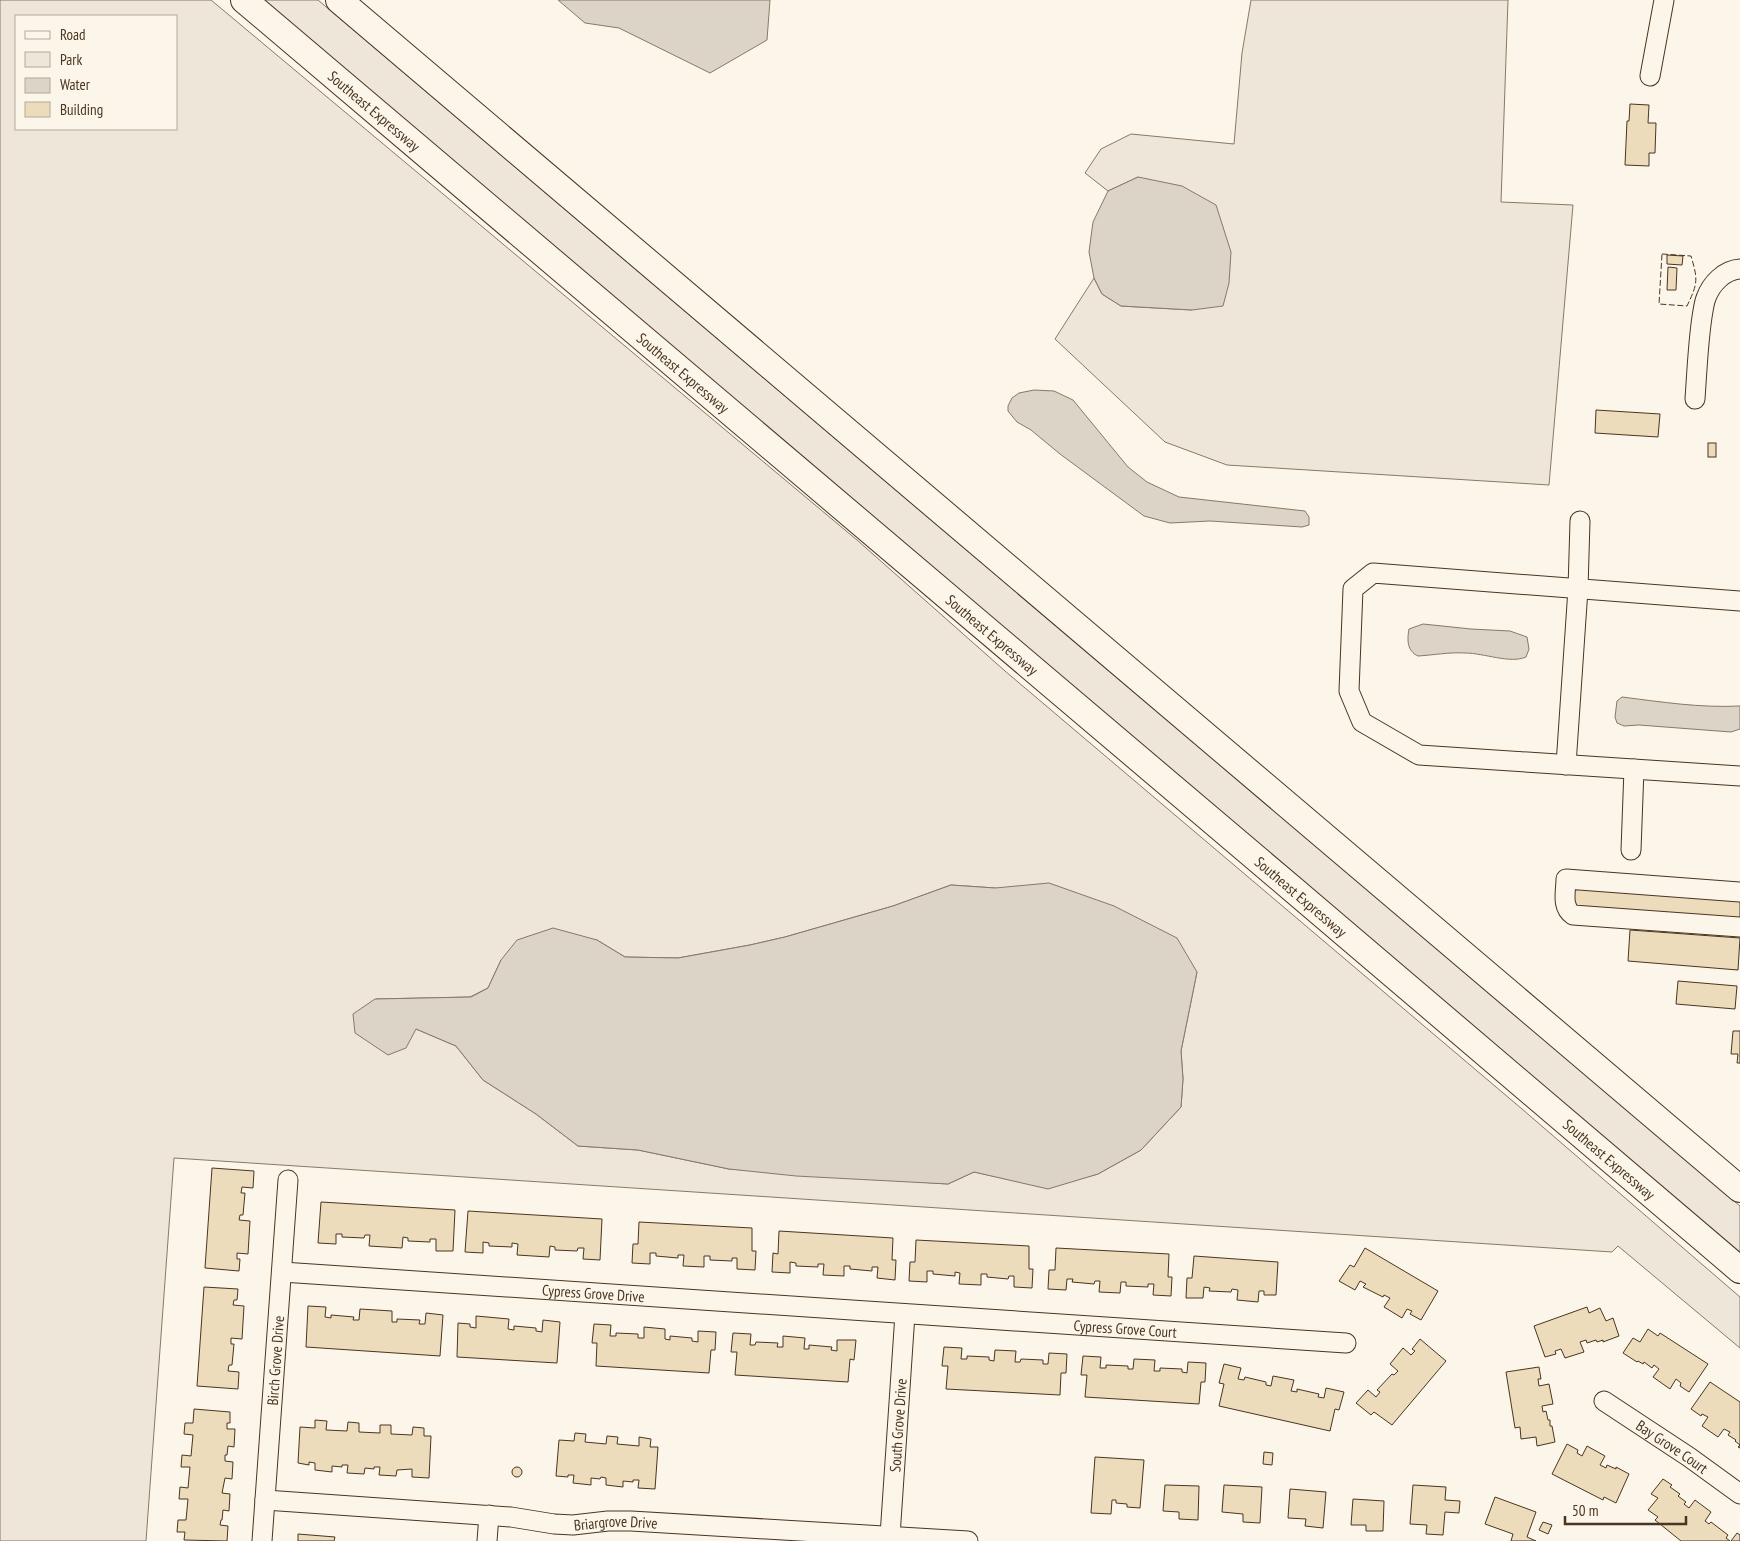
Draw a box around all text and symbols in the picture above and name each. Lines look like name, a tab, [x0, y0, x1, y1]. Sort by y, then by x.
legend	[15, 15, 178, 130]
text: Road	[60, 25, 86, 44]
text: Park	[60, 50, 82, 69]
street label: Southeast Expressway	[324, 66, 425, 155]
text: Water	[60, 75, 91, 94]
text: Building	[60, 100, 103, 119]
street label: Southeast Expressway	[633, 328, 734, 417]
street label: Southeast Expressway	[942, 590, 1042, 679]
street label: Southeast Expressway	[1251, 852, 1351, 941]
street label: Southeast Expressway	[1560, 1114, 1660, 1204]
street label: Cypress Grove Drive	[541, 1280, 645, 1306]
street label: Birch Grove Drive	[262, 1315, 288, 1406]
street label: Cypress Grove Court	[1073, 1315, 1177, 1341]
street label: South Grove Drive	[885, 1378, 910, 1473]
street label: Bay Grove Court	[1633, 1415, 1712, 1477]
scale bar	[1565, 1494, 1686, 1526]
text: 50 m	[1572, 1501, 1598, 1520]
street label: Briargrove Drive	[573, 1511, 658, 1534]

